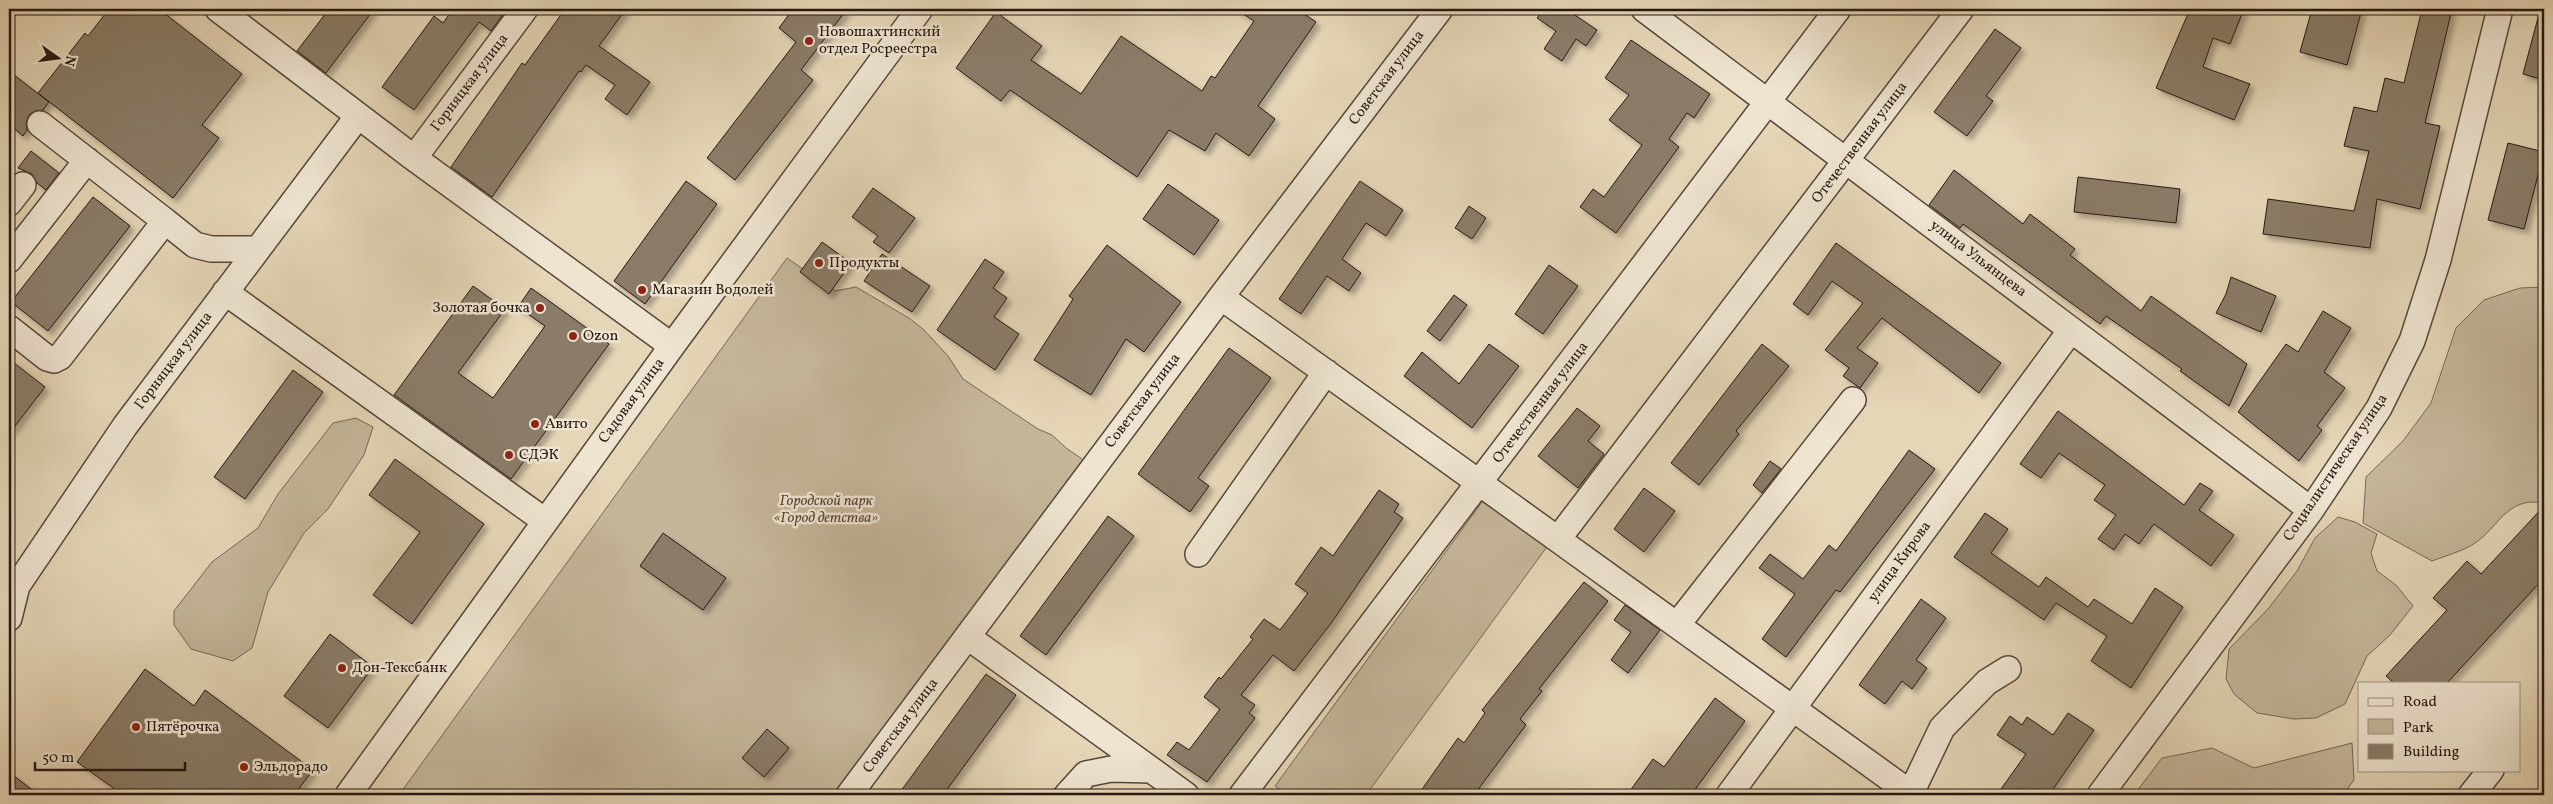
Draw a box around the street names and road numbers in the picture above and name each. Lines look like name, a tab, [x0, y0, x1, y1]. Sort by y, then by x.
street label: Советская улица	[1344, 26, 1430, 130]
street label: Горняцкая улица	[426, 30, 514, 136]
street label: Отечественная улица	[1807, 78, 1913, 208]
street label: улица Ульянцева	[1925, 216, 2031, 302]
street label: Горняцкая улица	[130, 308, 218, 414]
street label: Отечественная улица	[1488, 338, 1594, 468]
street label: Советская улица	[1100, 349, 1186, 453]
street label: Садовая улица	[594, 354, 670, 448]
street label: Социалистическая улица	[2279, 390, 2393, 546]
street label: улица Кирова	[1863, 517, 1937, 607]
street label: Советская улица	[858, 674, 944, 778]

